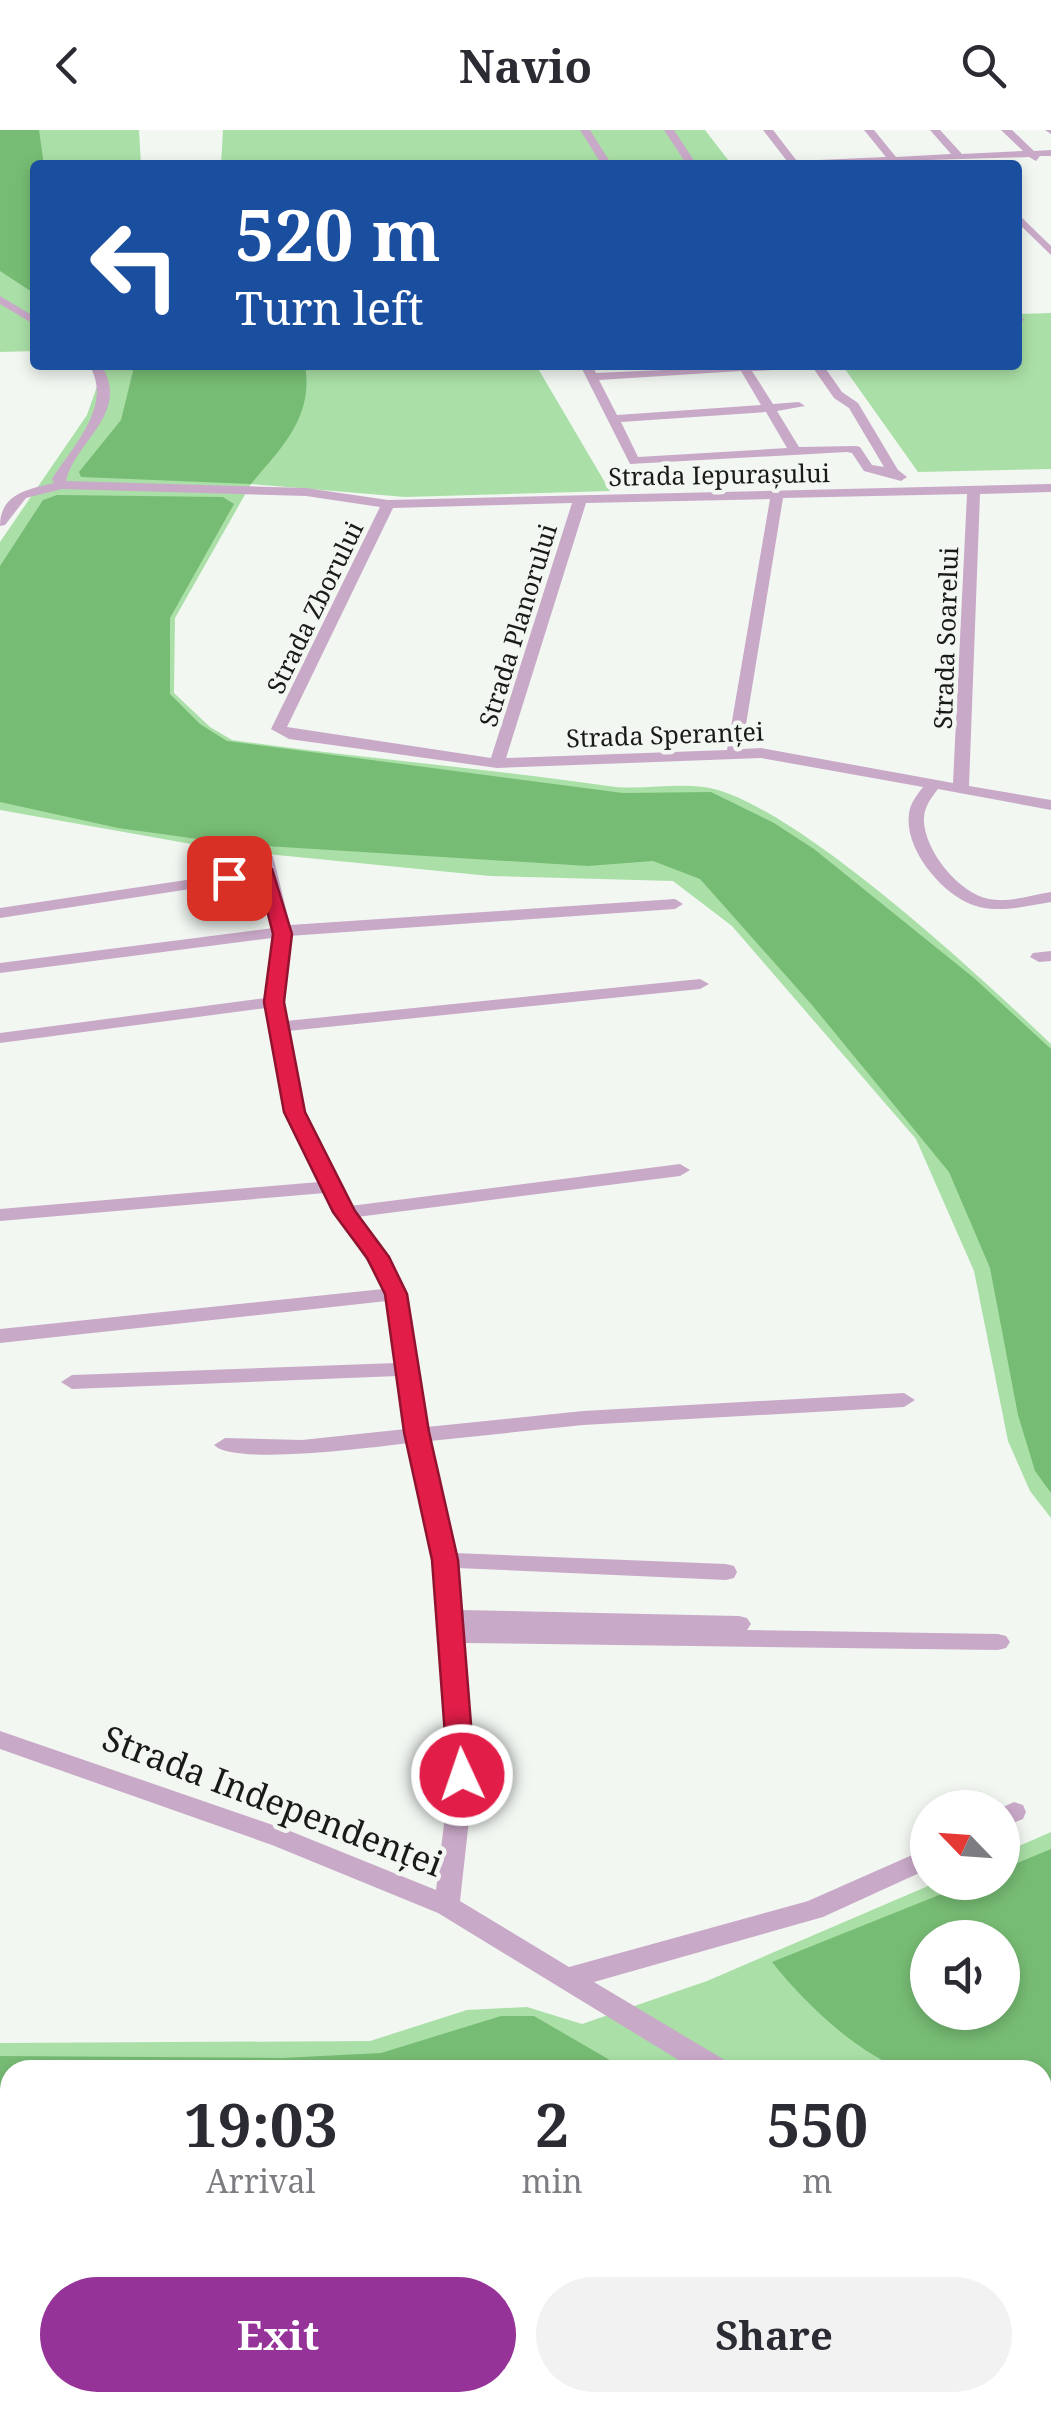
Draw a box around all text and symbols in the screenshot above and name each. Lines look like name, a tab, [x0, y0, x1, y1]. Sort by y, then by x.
text: Navio	[459, 35, 592, 96]
icon: back	[40, 38, 95, 93]
icon: search	[956, 38, 1011, 93]
text: 520 m	[235, 186, 441, 282]
icon: left	[70, 200, 200, 330]
text: Turn left	[235, 277, 424, 338]
street label: Strada Iepurașului	[608, 455, 830, 493]
street label: Strada Zborului	[258, 515, 370, 699]
street label: Strada Planorului	[470, 519, 564, 731]
street label: Strada Soarelui	[925, 546, 965, 730]
street label: Strada Speranței	[566, 714, 764, 754]
pin	[187, 836, 272, 921]
icon: arrive	[202, 851, 257, 906]
street label: Strada Independenței	[96, 1713, 450, 1887]
position arrow	[410, 1723, 514, 1827]
north arrow	[910, 1790, 1020, 1900]
map controls	[910, 1790, 1020, 2030]
button: sound	[910, 1920, 1020, 2030]
text: 19:03	[184, 2083, 338, 2165]
text: 2	[535, 2083, 569, 2165]
text: 550	[766, 2083, 868, 2165]
text: Arrival	[206, 2159, 315, 2202]
text: min	[522, 2159, 583, 2202]
text: m	[802, 2159, 832, 2202]
button: Exit	[40, 2277, 516, 2392]
button: Share	[536, 2277, 1012, 2392]

